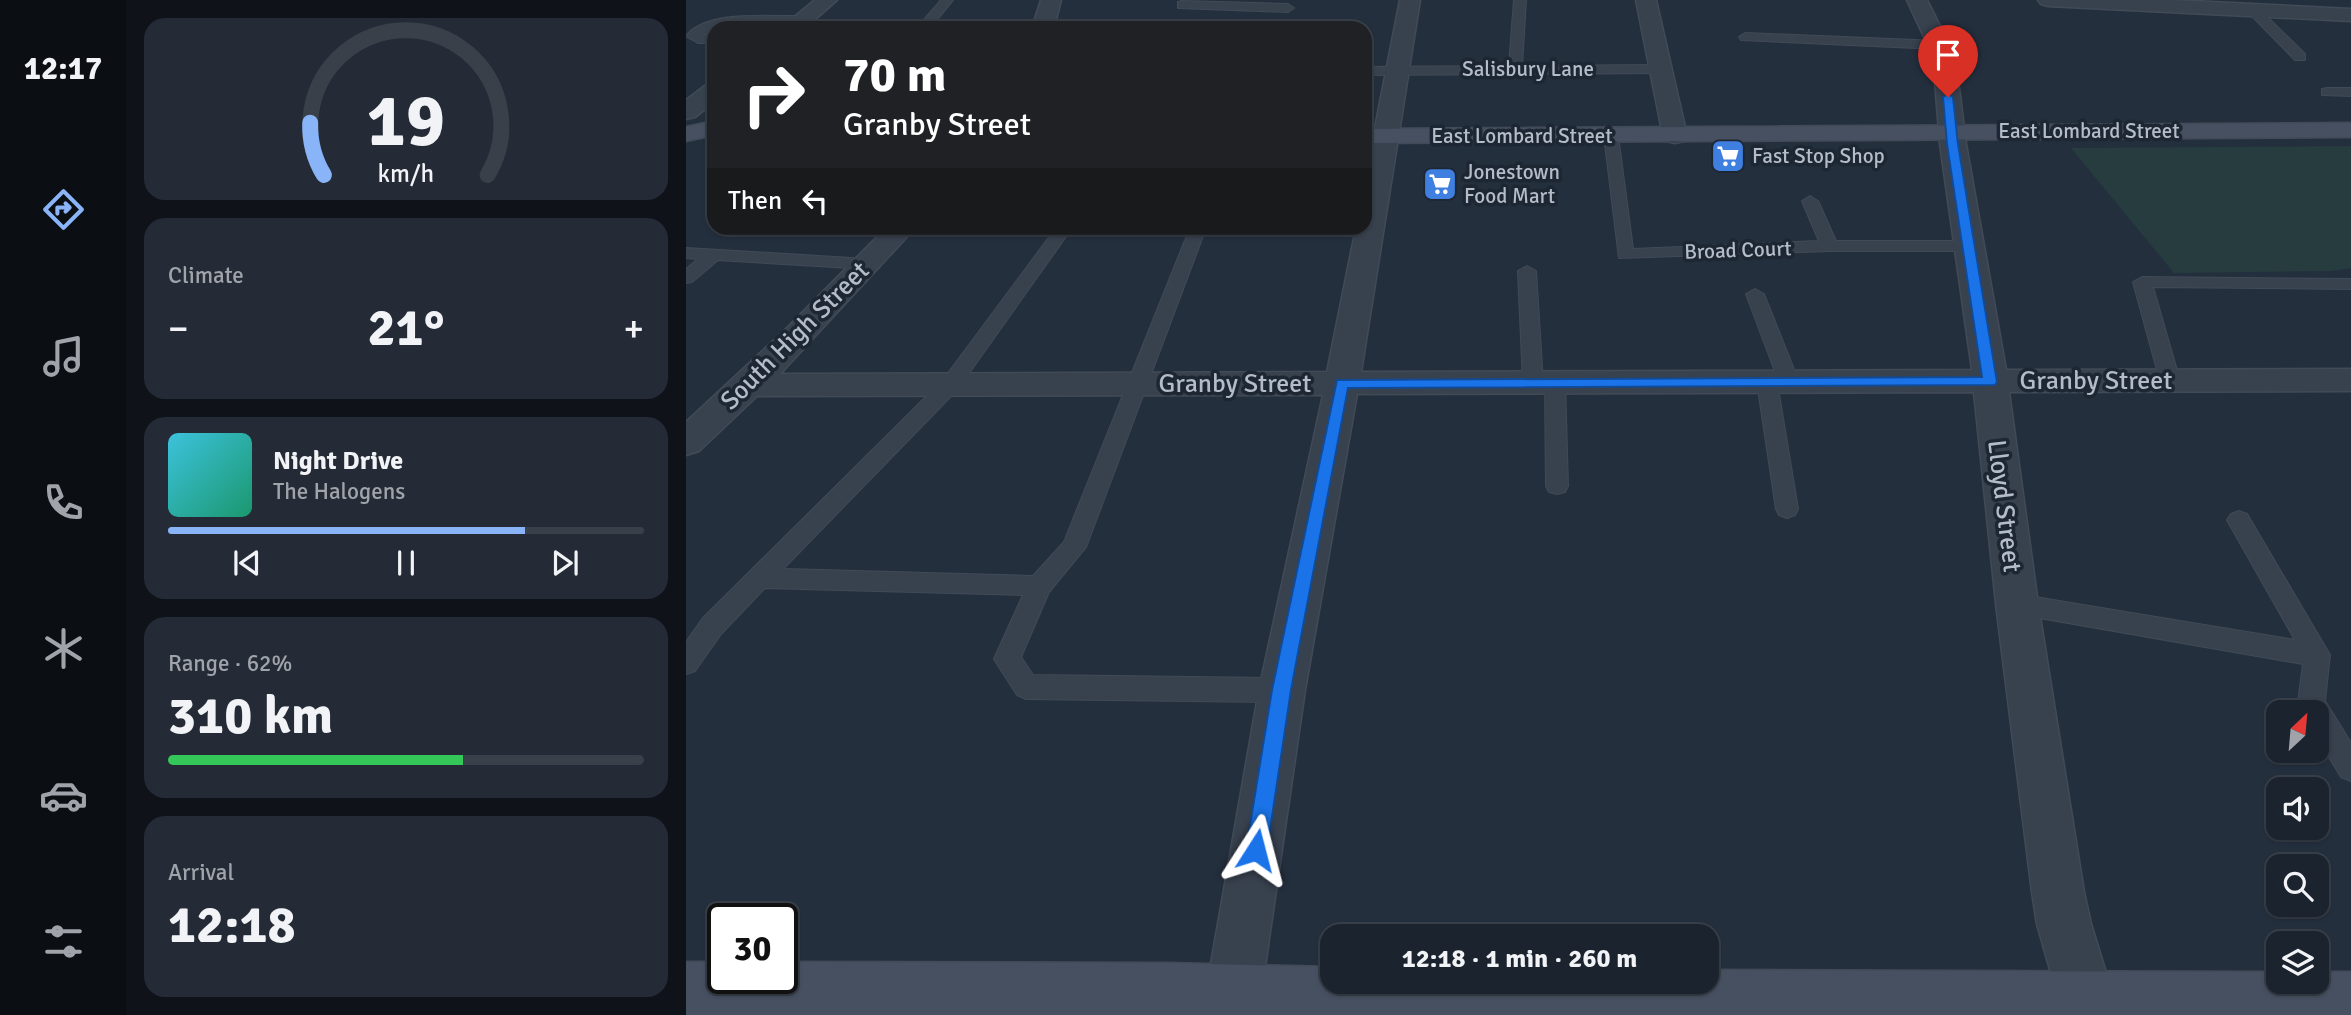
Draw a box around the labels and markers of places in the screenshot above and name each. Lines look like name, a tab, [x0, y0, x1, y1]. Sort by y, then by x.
pin	[1918, 25, 1978, 97]
supermarket icon: Fast Stop Shop	[1709, 137, 1747, 175]
place label: Fast Stop Shop	[1752, 143, 1885, 169]
place label: Jonestown Food Mart	[1464, 159, 1560, 209]
supermarket icon: Jonestown Food Mart	[1421, 165, 1459, 203]

